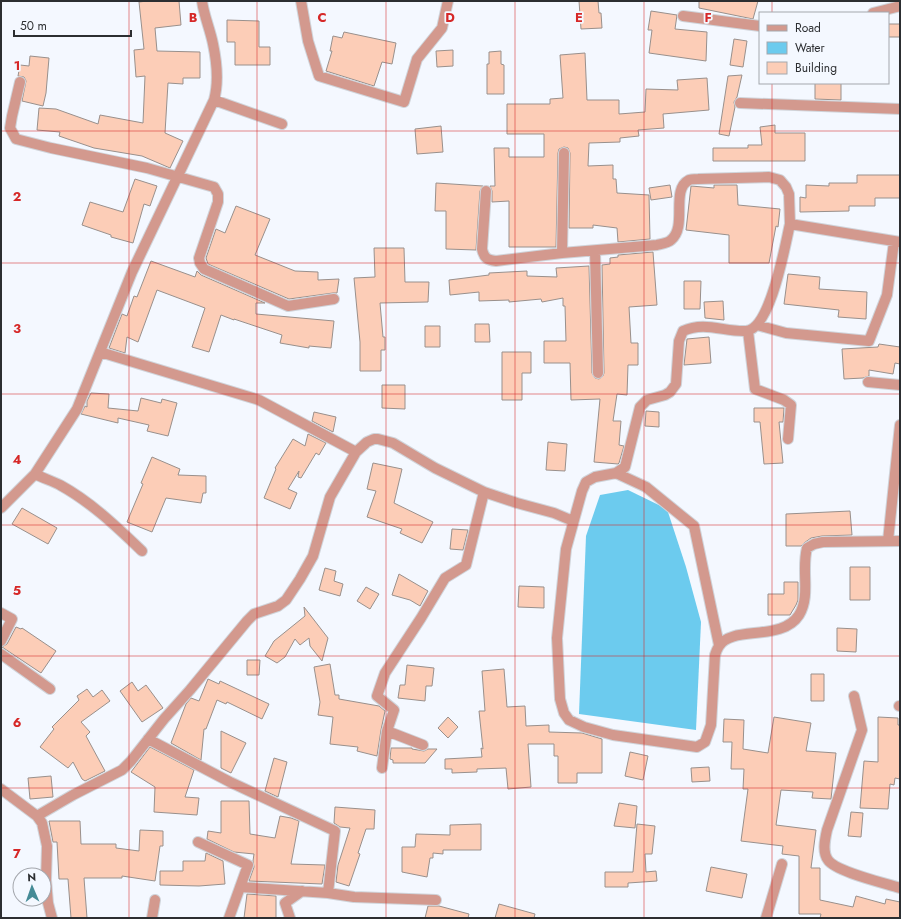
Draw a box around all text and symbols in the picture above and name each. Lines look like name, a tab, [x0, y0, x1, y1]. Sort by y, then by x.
text: B	[189, 8, 198, 27]
text: C	[317, 8, 327, 27]
text: D	[445, 8, 455, 27]
text: E	[575, 8, 583, 27]
text: F	[704, 8, 712, 27]
scale bar	[14, 12, 131, 38]
legend	[759, 12, 889, 84]
text: 50 m	[20, 17, 47, 35]
text: Road	[795, 19, 821, 37]
text: Water	[795, 39, 826, 57]
text: 1	[14, 56, 20, 75]
text: Building	[795, 59, 837, 77]
text: 2	[13, 187, 21, 206]
text: 3	[13, 319, 21, 338]
text: 4	[12, 450, 22, 469]
text: 5	[13, 581, 21, 600]
text: 6	[13, 713, 22, 732]
text: 7	[13, 844, 21, 863]
north arrow	[12, 867, 52, 907]
text: N	[27, 869, 36, 885]

